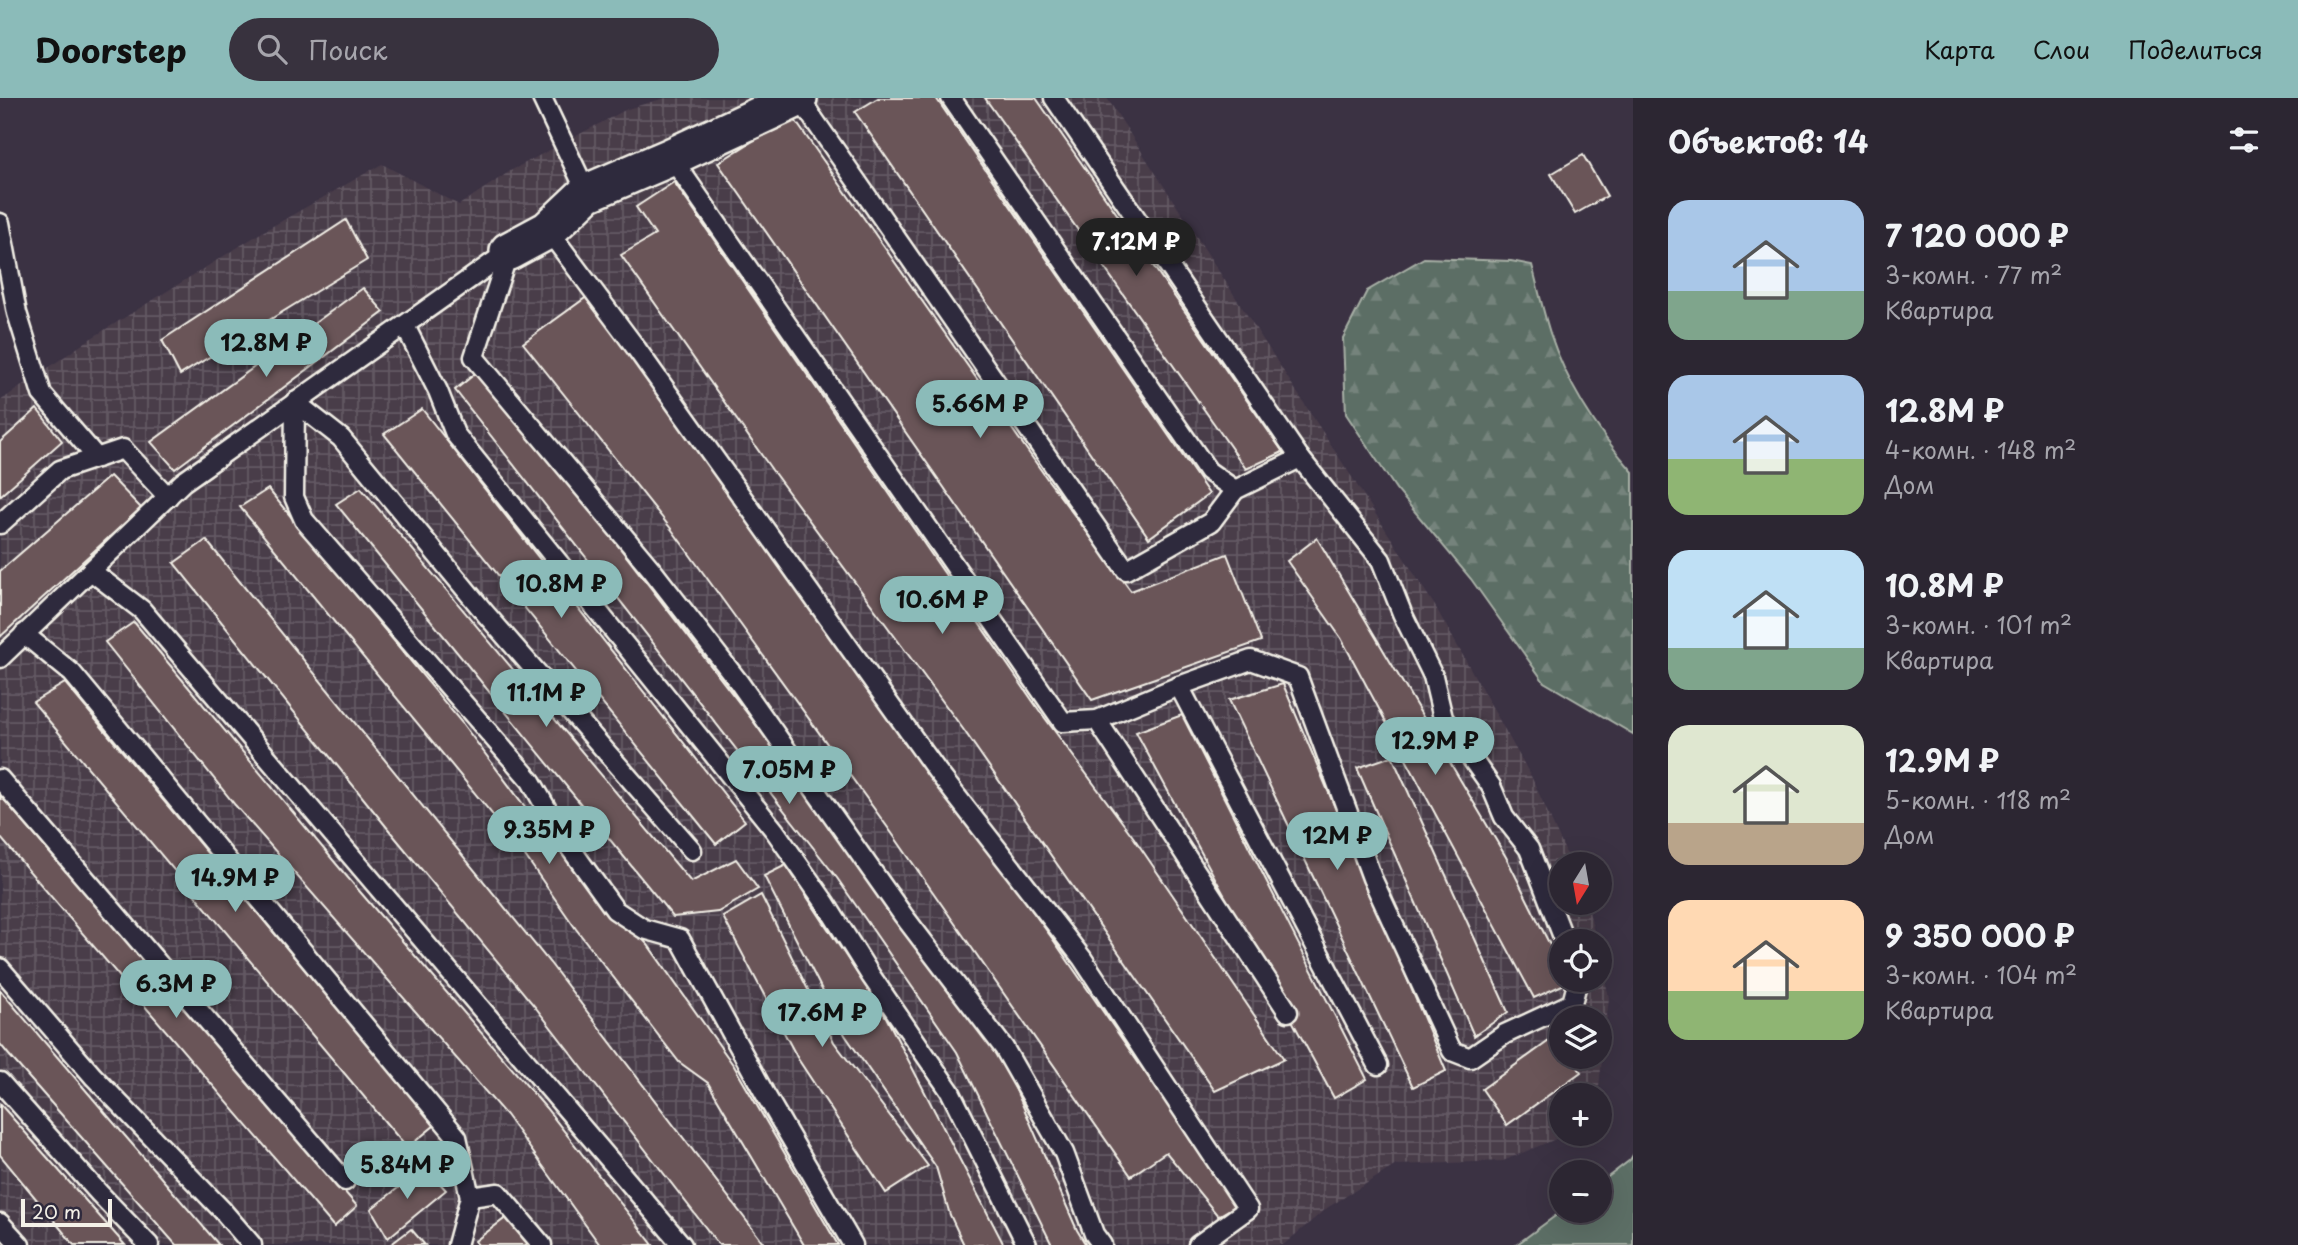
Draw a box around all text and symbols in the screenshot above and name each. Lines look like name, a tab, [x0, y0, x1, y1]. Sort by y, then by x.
search box	[229, 18, 719, 81]
text: Doorstep	[35, 24, 187, 74]
icon: search	[253, 30, 291, 68]
text: Поиск	[309, 30, 388, 69]
text: Карта	[1924, 31, 1995, 67]
text: Слои	[2033, 31, 2090, 67]
text: Поделиться	[2128, 31, 2263, 67]
text: Объектов: 14	[1668, 118, 1868, 163]
icon: filters	[2225, 121, 2263, 159]
text: 7 120 000 ₽	[1885, 212, 2069, 257]
pin: 7.12M ₽	[1071, 218, 1201, 278]
text: 7.12M ₽	[1092, 223, 1180, 258]
icon: home	[1724, 228, 1808, 312]
text: 3-комн. · 77 m²	[1885, 257, 2062, 292]
text: Квартира	[1885, 292, 1993, 327]
pin: 12.8M ₽	[201, 320, 331, 379]
text: 12.8M ₽	[220, 324, 312, 359]
pin: 5.66M ₽	[915, 380, 1045, 440]
text: 5.66M ₽	[932, 385, 1028, 420]
text: 12.8M ₽	[1885, 387, 2004, 432]
icon: home	[1724, 403, 1808, 487]
text: 4-комн. · 148 m²	[1885, 432, 2076, 467]
text: Дом	[1885, 467, 1934, 502]
pin: 10.8M ₽	[496, 560, 626, 620]
text: 10.8M ₽	[1885, 562, 2004, 607]
text: 10.8M ₽	[516, 565, 606, 600]
pin: 10.6M ₽	[877, 576, 1007, 636]
icon: home	[1724, 578, 1808, 662]
text: 10.6M ₽	[896, 581, 988, 616]
text: 3-комн. · 101 m²	[1885, 607, 2072, 642]
text: Квартира	[1885, 642, 1993, 677]
pin: 11.1M ₽	[481, 670, 611, 729]
text: 11.1M ₽	[506, 674, 586, 709]
pin: 12.9M ₽	[1370, 718, 1500, 777]
text: 12.9M ₽	[1391, 722, 1479, 757]
text: 12.9M ₽	[1885, 737, 1999, 782]
pin: 7.05M ₽	[724, 746, 854, 806]
text: 7.05M ₽	[742, 751, 836, 786]
icon: home	[1724, 753, 1808, 837]
text: 5-комн. · 118 m²	[1885, 782, 2071, 817]
pin: 9.35M ₽	[484, 806, 614, 866]
text: 9.35M ₽	[503, 811, 595, 846]
pin: 12M ₽	[1288, 812, 1386, 872]
text: 12M ₽	[1302, 817, 1372, 852]
text: Дом	[1885, 817, 1934, 852]
north arrow	[1549, 852, 1612, 915]
map controls	[1549, 852, 1612, 1223]
pin: 14.9M ₽	[170, 854, 300, 914]
text: 14.9M ₽	[191, 859, 279, 894]
text: 9 350 000 ₽	[1885, 912, 2075, 957]
icon: home	[1724, 928, 1808, 1012]
button: locate	[1549, 929, 1612, 992]
text: 3-комн. · 104 m²	[1885, 957, 2077, 992]
pin: 6.3M ₽	[119, 960, 233, 1020]
text: 6.3M ₽	[136, 965, 216, 1000]
pin: 17.6M ₽	[757, 990, 887, 1049]
text: Квартира	[1885, 992, 1993, 1027]
text: 17.6M ₽	[777, 994, 867, 1029]
button: layers	[1549, 1006, 1612, 1069]
button: +	[1549, 1083, 1612, 1146]
pin: 5.84M ₽	[342, 1142, 472, 1201]
text: 5.84M ₽	[360, 1146, 454, 1181]
button: −	[1549, 1160, 1612, 1223]
scale bar	[21, 1196, 112, 1228]
text: 20 m	[32, 1197, 81, 1225]

